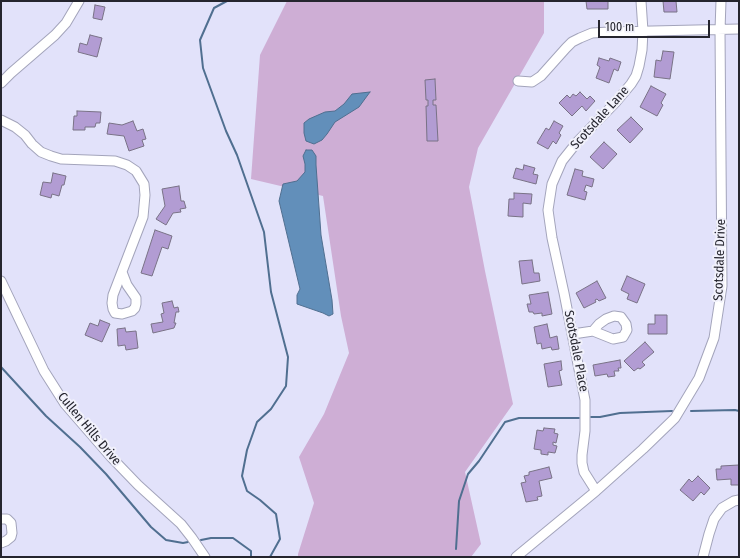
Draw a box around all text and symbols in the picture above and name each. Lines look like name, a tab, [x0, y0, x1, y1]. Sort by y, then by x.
scale bar	[600, 12, 712, 38]
text: 100 m	[605, 20, 634, 34]
street label: Scotsdale Lane	[568, 83, 632, 153]
street label: Scotsdale Drive	[711, 219, 729, 301]
street label: Scotsdale Place	[560, 309, 592, 393]
street label: Cullen Hills Drive	[54, 389, 124, 469]

